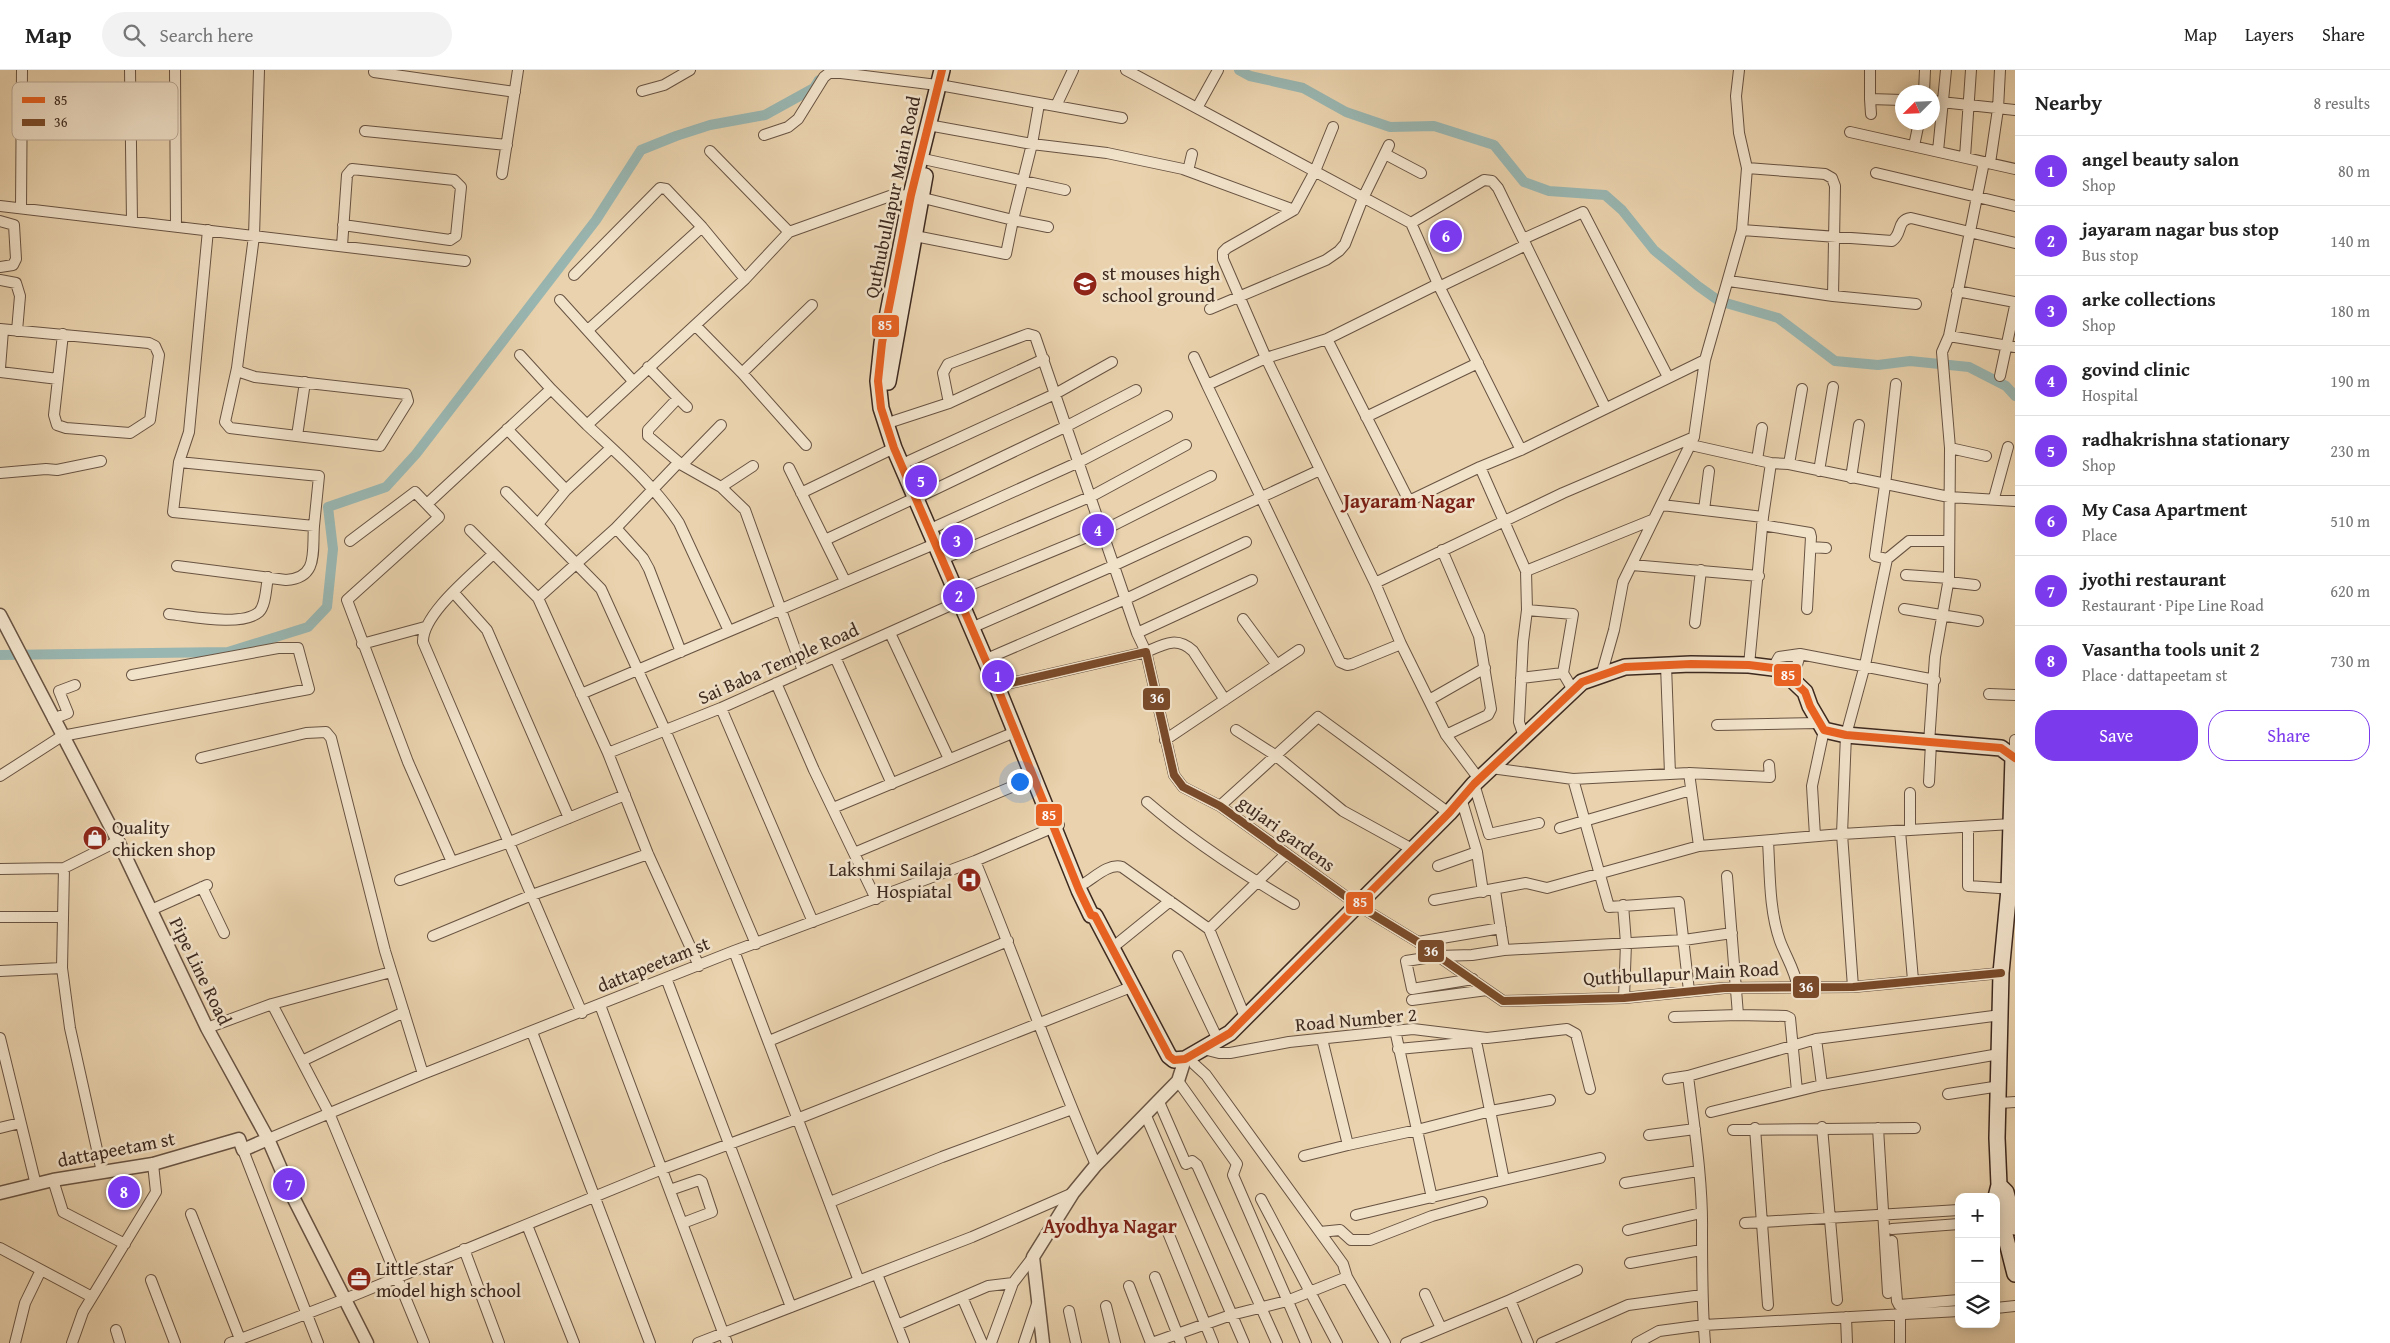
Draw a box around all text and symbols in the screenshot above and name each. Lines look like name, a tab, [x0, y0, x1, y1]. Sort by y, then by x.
search box	[102, 12, 452, 57]
text: Map	[25, 17, 72, 52]
icon: search	[120, 21, 148, 49]
text: Search here	[160, 21, 253, 49]
text: Map	[2184, 21, 2217, 48]
text: Layers	[2245, 21, 2294, 48]
text: Share	[2322, 21, 2365, 48]
legend	[12, 82, 178, 140]
north arrow	[1895, 85, 1940, 130]
text: Nearby	[2035, 87, 2102, 118]
text: 85	[54, 90, 67, 110]
text: 8 results	[2313, 91, 2370, 115]
street label: Quthubullapur Main Road	[857, 92, 927, 301]
text: 36	[54, 112, 68, 132]
text: angel beauty salon	[2082, 145, 2239, 173]
text: 1	[2047, 159, 2055, 183]
text: 80 m	[2338, 159, 2370, 183]
text: Shop	[2082, 173, 2116, 197]
text: jayaram nagar bus stop	[2082, 215, 2279, 243]
pin: 6	[1430, 217, 1462, 255]
text: 2	[2047, 229, 2055, 253]
text: 140 m	[2330, 229, 2370, 253]
text: Bus stop	[2082, 243, 2138, 267]
place label: st mouses high school ground	[1102, 259, 1221, 309]
school or university icon: st mouses high school ground	[1072, 271, 1098, 297]
text: arke collections	[2082, 285, 2216, 313]
text: 3	[2047, 299, 2055, 323]
text: 180 m	[2330, 299, 2370, 323]
text: Shop	[2082, 313, 2116, 337]
line badge: 85	[871, 314, 900, 338]
text: 85	[878, 315, 892, 335]
text: govind clinic	[2082, 355, 2190, 383]
text: 4	[2047, 369, 2055, 393]
text: 190 m	[2330, 369, 2370, 393]
text: Hospital	[2082, 383, 2138, 407]
text: radhakrishna stationary	[2082, 425, 2290, 453]
text: 5	[2047, 439, 2055, 463]
text: 230 m	[2330, 439, 2370, 463]
text: Shop	[2082, 453, 2116, 477]
pin: 5	[905, 462, 937, 500]
district label: Jayaram Nagar	[1340, 486, 1475, 515]
text: My Casa Apartment	[2082, 495, 2247, 523]
text: 6	[2047, 509, 2055, 533]
text: 510 m	[2330, 509, 2370, 533]
pin: 4	[1082, 511, 1114, 549]
pin: 3	[941, 522, 973, 560]
text: Place	[2082, 523, 2117, 547]
text: jyothi restaurant	[2082, 565, 2226, 593]
pin: 2	[943, 577, 975, 615]
text: 7	[2047, 579, 2055, 603]
text: 620 m	[2330, 579, 2370, 603]
text: Restaurant · Pipe Line Road	[2082, 593, 2264, 617]
street label: Sai Baba Temple Road	[693, 615, 864, 711]
text: Vasantha tools unit 2	[2082, 635, 2260, 663]
text: 8	[2047, 649, 2055, 673]
text: 730 m	[2330, 649, 2370, 673]
pin: 1	[982, 657, 1014, 695]
line badge: 85	[1773, 663, 1802, 687]
text: Place · dattapeetam st	[2082, 663, 2227, 687]
text: 85	[1781, 665, 1795, 685]
line badge: 36	[1142, 687, 1171, 711]
text: 36	[1150, 688, 1164, 708]
button: Save	[2035, 710, 2198, 761]
button: Share	[2208, 710, 2370, 761]
your location	[1007, 769, 1033, 795]
street label: gujari gardens	[1232, 788, 1342, 878]
line badge: 85	[1035, 803, 1063, 827]
text: 85	[1042, 805, 1056, 825]
place label: Quality chicken shop	[112, 813, 215, 863]
shop icon: Quality chicken shop	[82, 825, 108, 851]
place label: Lakshmi Sailaja Hospiatal	[829, 855, 952, 905]
hospital icon: Lakshmi Sailaja Hospiatal	[956, 867, 982, 893]
line badge: 85	[1345, 891, 1374, 915]
text: 85	[1353, 892, 1367, 912]
street label: Pipe Line Road	[163, 912, 240, 1030]
street label: dattapeetam st	[592, 929, 714, 999]
line badge: 36	[1417, 939, 1445, 963]
text: 36	[1424, 941, 1438, 961]
street label: Quthbullapur Main Road	[1582, 954, 1780, 992]
line badge: 36	[1792, 975, 1820, 999]
text: 36	[1799, 977, 1813, 997]
street label: Road Number 2	[1294, 1000, 1418, 1038]
street label: dattapeetam st	[55, 1124, 177, 1174]
pin: 7	[273, 1165, 305, 1203]
pin: 8	[108, 1173, 140, 1211]
map controls	[1955, 1193, 2000, 1328]
button: +	[1955, 1193, 2000, 1238]
district label: Ayodhya Nagar	[1043, 1211, 1177, 1240]
button: −	[1955, 1238, 2000, 1283]
place label: Little star model high school	[376, 1254, 521, 1304]
office icon: Little star model high school	[346, 1266, 372, 1292]
button: layers	[1955, 1283, 2000, 1328]

